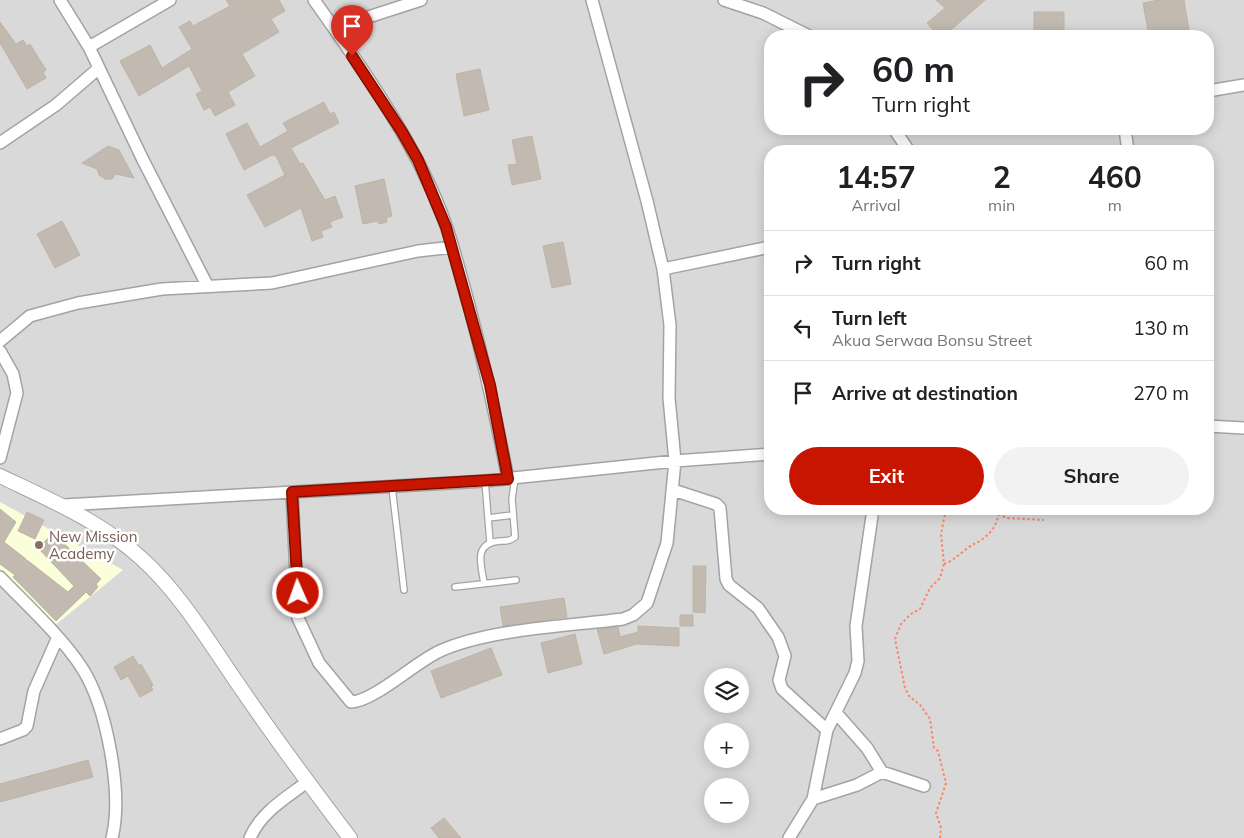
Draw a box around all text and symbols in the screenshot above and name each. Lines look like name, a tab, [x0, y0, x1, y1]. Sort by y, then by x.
pin	[331, 5, 373, 56]
icon: arrive	[338, 12, 366, 40]
text: 60 m	[872, 47, 955, 91]
icon: right	[789, 50, 854, 115]
text: Turn right	[872, 90, 970, 118]
text: 14:57	[836, 158, 916, 196]
text: 2	[993, 158, 1011, 196]
text: 460	[1088, 158, 1142, 196]
text: Arrival	[852, 195, 901, 215]
text: min	[988, 195, 1015, 215]
text: m	[1108, 195, 1122, 215]
icon: right	[789, 249, 817, 277]
text: Turn right	[832, 251, 921, 275]
text: 60 m	[1145, 251, 1189, 275]
text: Turn left	[832, 306, 907, 330]
icon: left	[789, 314, 817, 342]
text: 130 m	[1133, 316, 1189, 340]
text: Akua Serwaa Bonsu Street	[832, 330, 1032, 350]
icon: arrive	[789, 379, 817, 407]
text: Arrive at destination	[832, 381, 1018, 405]
text: 270 m	[1133, 381, 1189, 405]
button: Exit	[789, 447, 984, 505]
button: Share	[994, 447, 1189, 505]
place label: New Mission Academy	[49, 527, 137, 563]
marker: New Mission Academy	[33, 539, 45, 551]
position arrow	[271, 566, 323, 618]
map controls	[704, 668, 749, 823]
button: layers	[704, 668, 749, 713]
button: +	[704, 723, 749, 768]
button: −	[704, 778, 749, 823]

